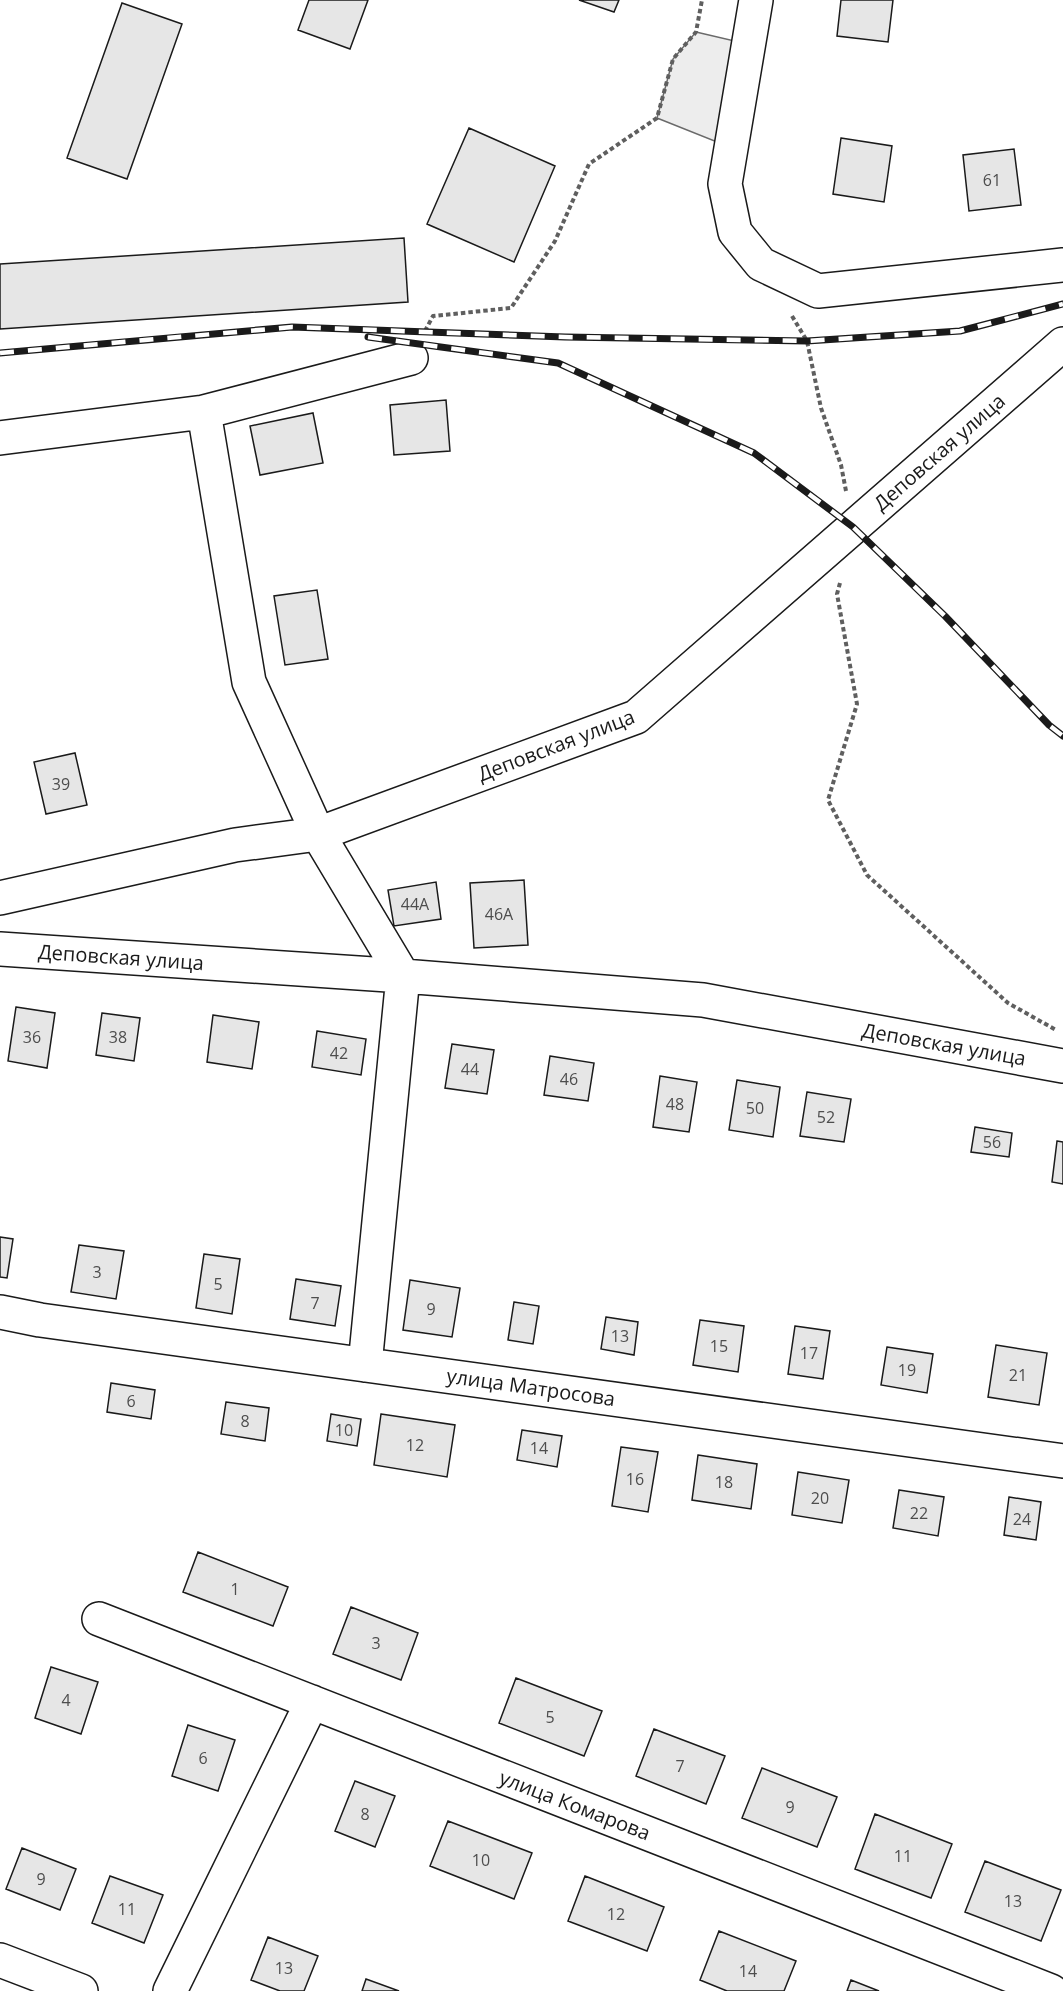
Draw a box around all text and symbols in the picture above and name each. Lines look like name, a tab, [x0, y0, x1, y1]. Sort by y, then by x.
house number: 61	[983, 169, 1001, 191]
street label: Деповская улица	[868, 387, 1010, 517]
street label: Деповская улица	[474, 703, 638, 787]
house number: 39	[52, 773, 70, 795]
house number: 44А	[401, 893, 430, 915]
house number: 46А	[485, 903, 514, 925]
street label: Деповская улица	[37, 938, 205, 976]
street label: Деповская улица	[860, 1016, 1028, 1072]
house number: 36	[23, 1026, 41, 1048]
house number: 38	[109, 1026, 127, 1048]
house number: 42	[330, 1042, 348, 1064]
house number: 44	[461, 1058, 479, 1080]
house number: 46	[560, 1068, 578, 1090]
house number: 48	[666, 1093, 684, 1115]
house number: 50	[746, 1097, 764, 1119]
house number: 52	[817, 1106, 835, 1128]
house number: 56	[983, 1131, 1001, 1153]
house number: 3	[92, 1261, 102, 1283]
house number: 5	[213, 1273, 223, 1295]
house number: 7	[310, 1292, 320, 1314]
house number: 9	[426, 1298, 436, 1320]
house number: 13	[611, 1325, 629, 1347]
house number: 15	[710, 1335, 728, 1357]
house number: 17	[800, 1342, 818, 1364]
house number: 19	[898, 1359, 916, 1381]
street label: улица Матросова	[445, 1362, 617, 1412]
house number: 21	[1009, 1364, 1027, 1386]
house number: 6	[126, 1390, 136, 1412]
house number: 8	[240, 1410, 250, 1432]
house number: 10	[335, 1419, 353, 1441]
house number: 12	[406, 1434, 424, 1456]
house number: 14	[530, 1437, 548, 1459]
house number: 16	[626, 1468, 644, 1490]
house number: 18	[715, 1471, 733, 1493]
house number: 20	[811, 1487, 829, 1509]
house number: 22	[910, 1502, 928, 1524]
house number: 24	[1013, 1508, 1031, 1530]
house number: 1	[230, 1578, 240, 1600]
house number: 3	[371, 1632, 381, 1654]
house number: 4	[61, 1689, 71, 1711]
house number: 5	[545, 1706, 555, 1728]
house number: 6	[198, 1747, 208, 1769]
house number: 7	[675, 1755, 685, 1777]
street label: улица Комарова	[496, 1764, 654, 1846]
house number: 9	[785, 1796, 795, 1818]
house number: 8	[360, 1803, 370, 1825]
house number: 11	[894, 1845, 912, 1867]
house number: 10	[472, 1849, 490, 1871]
house number: 9	[36, 1868, 46, 1890]
house number: 13	[1004, 1890, 1022, 1912]
house number: 11	[118, 1898, 136, 1920]
house number: 12	[607, 1903, 625, 1925]
house number: 13	[275, 1957, 293, 1979]
house number: 14	[739, 1960, 757, 1982]

